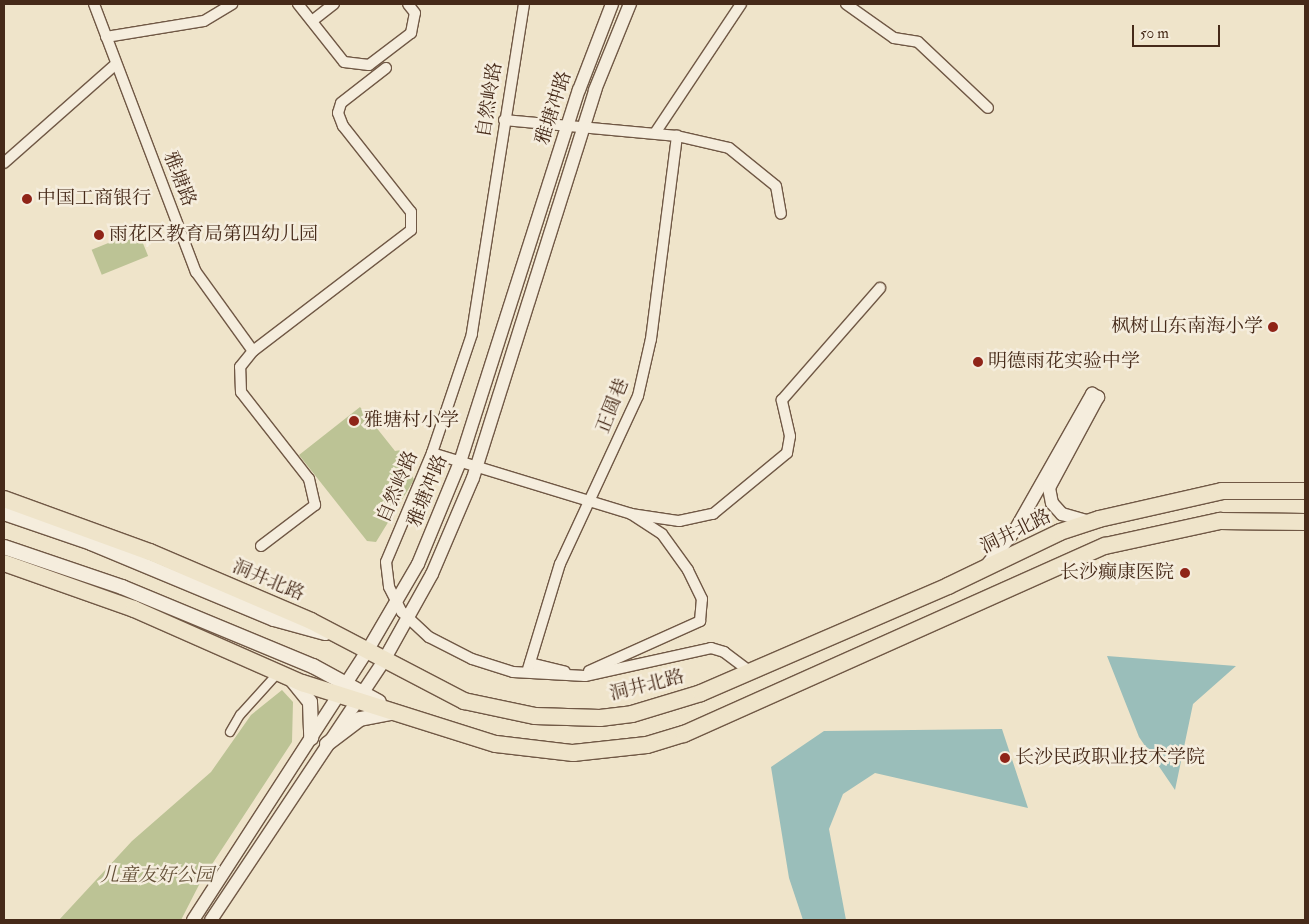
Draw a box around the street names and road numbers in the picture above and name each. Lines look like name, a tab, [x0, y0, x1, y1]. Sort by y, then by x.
street label: 自然岭路	[473, 61, 507, 139]
street label: 雅塘冲路	[531, 68, 577, 148]
street label: 雅塘路	[158, 148, 200, 210]
street label: 正圆巷	[592, 375, 634, 437]
street label: 自然岭路	[373, 448, 423, 526]
street label: 雅塘冲路	[403, 451, 453, 531]
street label: 洞井北路	[977, 505, 1055, 559]
street label: 洞井北路	[229, 556, 307, 606]
street label: 洞井北路	[607, 666, 687, 706]

